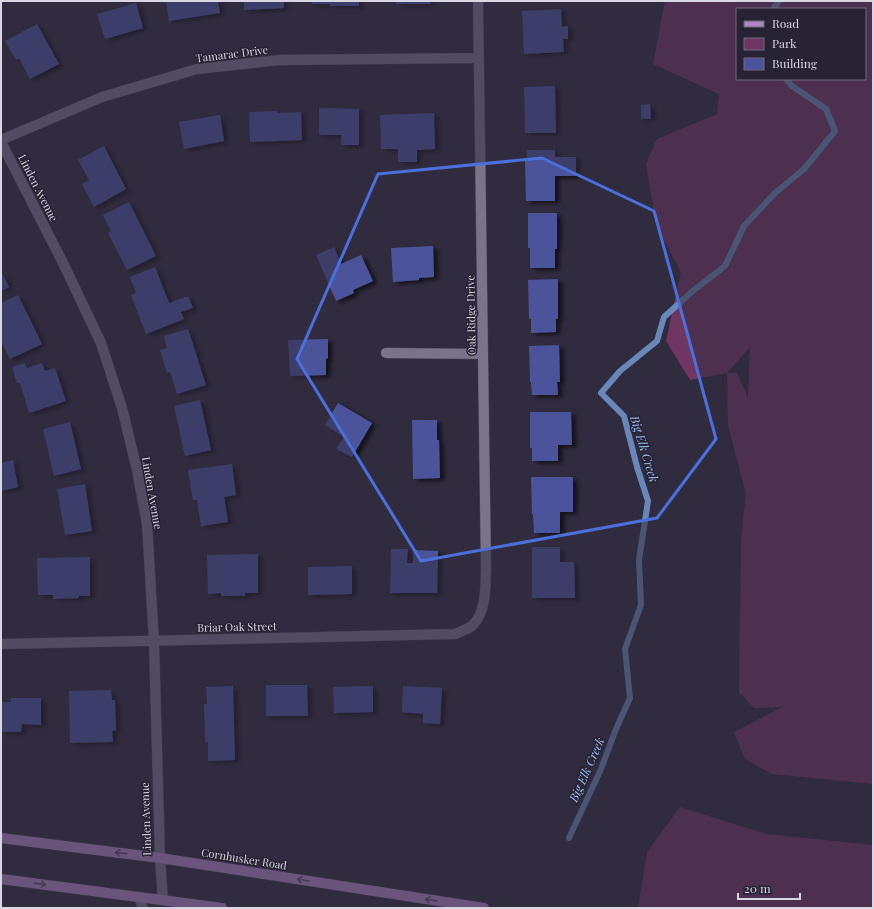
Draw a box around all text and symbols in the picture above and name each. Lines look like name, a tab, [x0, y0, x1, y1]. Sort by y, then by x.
legend	[736, 8, 866, 80]
text: Road	[772, 15, 799, 31]
text: Park	[772, 35, 797, 51]
street label: Tamarac Drive	[195, 42, 269, 65]
text: Building	[772, 55, 818, 71]
street label: Linden Avenue	[15, 152, 62, 224]
street label: Oak Ridge Drive	[462, 274, 479, 355]
water label: Big Elk Creek	[627, 412, 663, 484]
street label: Linden Avenue	[139, 455, 166, 531]
street label: Briar Oak Street	[197, 618, 277, 635]
water label: Big Elk Creek	[564, 735, 607, 805]
street label: Linden Avenue	[137, 782, 154, 856]
street label: Cornhusker Road	[200, 844, 289, 873]
one-way arrow	[115, 849, 128, 857]
scale bar	[738, 875, 800, 901]
one-way arrow	[297, 876, 310, 884]
one-way arrow	[33, 880, 46, 888]
text: 20 m	[744, 880, 771, 896]
one-way arrow	[425, 896, 438, 904]

